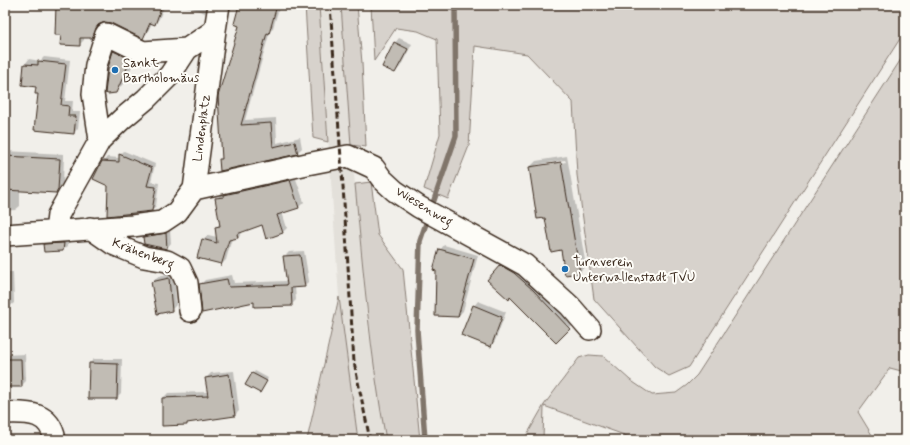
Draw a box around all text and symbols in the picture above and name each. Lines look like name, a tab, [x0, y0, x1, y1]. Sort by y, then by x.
place label: Sankt Bartholomäus	[123, 55, 199, 87]
marker: Sankt Bartholomäus	[110, 65, 120, 75]
street label: Lindenplatz	[189, 93, 215, 163]
street label: Wiesenweg	[391, 183, 456, 233]
street label: Krähenberg	[109, 234, 177, 275]
place label: Turnverein Unterwallenstadt TVU	[573, 254, 696, 286]
marker: Turnverein Unterwallenstadt TVU	[560, 264, 570, 274]

